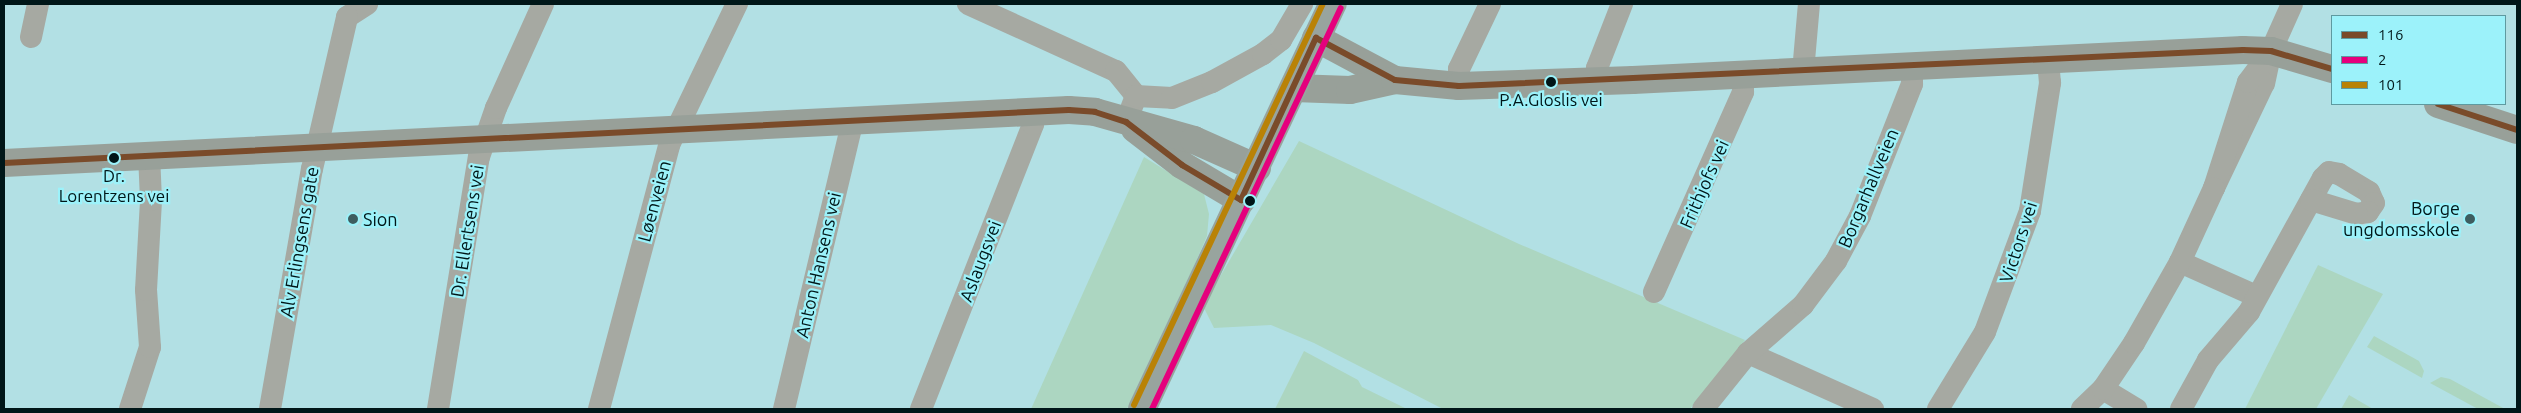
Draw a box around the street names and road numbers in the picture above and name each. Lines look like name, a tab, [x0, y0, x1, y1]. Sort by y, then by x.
street label: Borgarhallveien	[1833, 125, 1903, 251]
street label: Frithjofs vei	[1675, 136, 1733, 232]
street label: Løenveien	[633, 158, 675, 244]
street label: Dr. Ellertsens vei	[446, 163, 488, 299]
street label: Alv Erlingsens gate	[275, 165, 323, 319]
street label: Anton Hansens vei	[791, 190, 845, 340]
street label: Victors vei	[1995, 199, 2041, 285]
street label: Aslaugsvei	[955, 217, 1005, 305]

